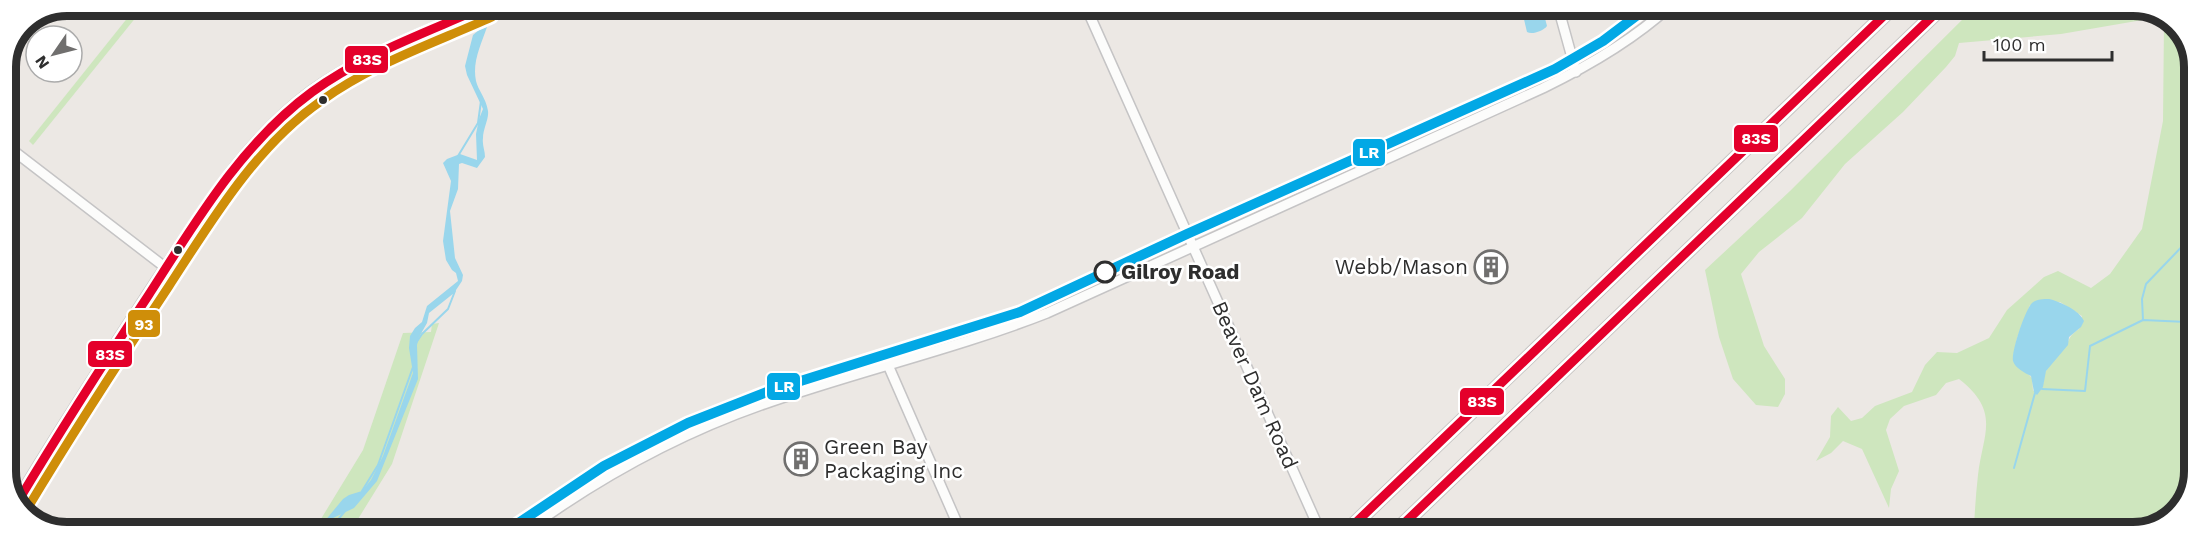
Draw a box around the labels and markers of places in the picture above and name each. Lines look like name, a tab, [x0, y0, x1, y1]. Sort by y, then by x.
unlabelled marker	[317, 94, 329, 106]
unlabelled marker	[172, 244, 184, 256]
building icon: Webb/Mason	[1473, 249, 1509, 285]
place label: Webb/Mason	[1335, 254, 1468, 279]
place label: Gilroy Road	[1121, 259, 1239, 284]
marker: Gilroy Road	[1094, 261, 1116, 283]
place label: Green Bay Packaging Inc	[824, 434, 963, 483]
building icon: Green Bay Packaging Inc	[783, 441, 819, 477]

